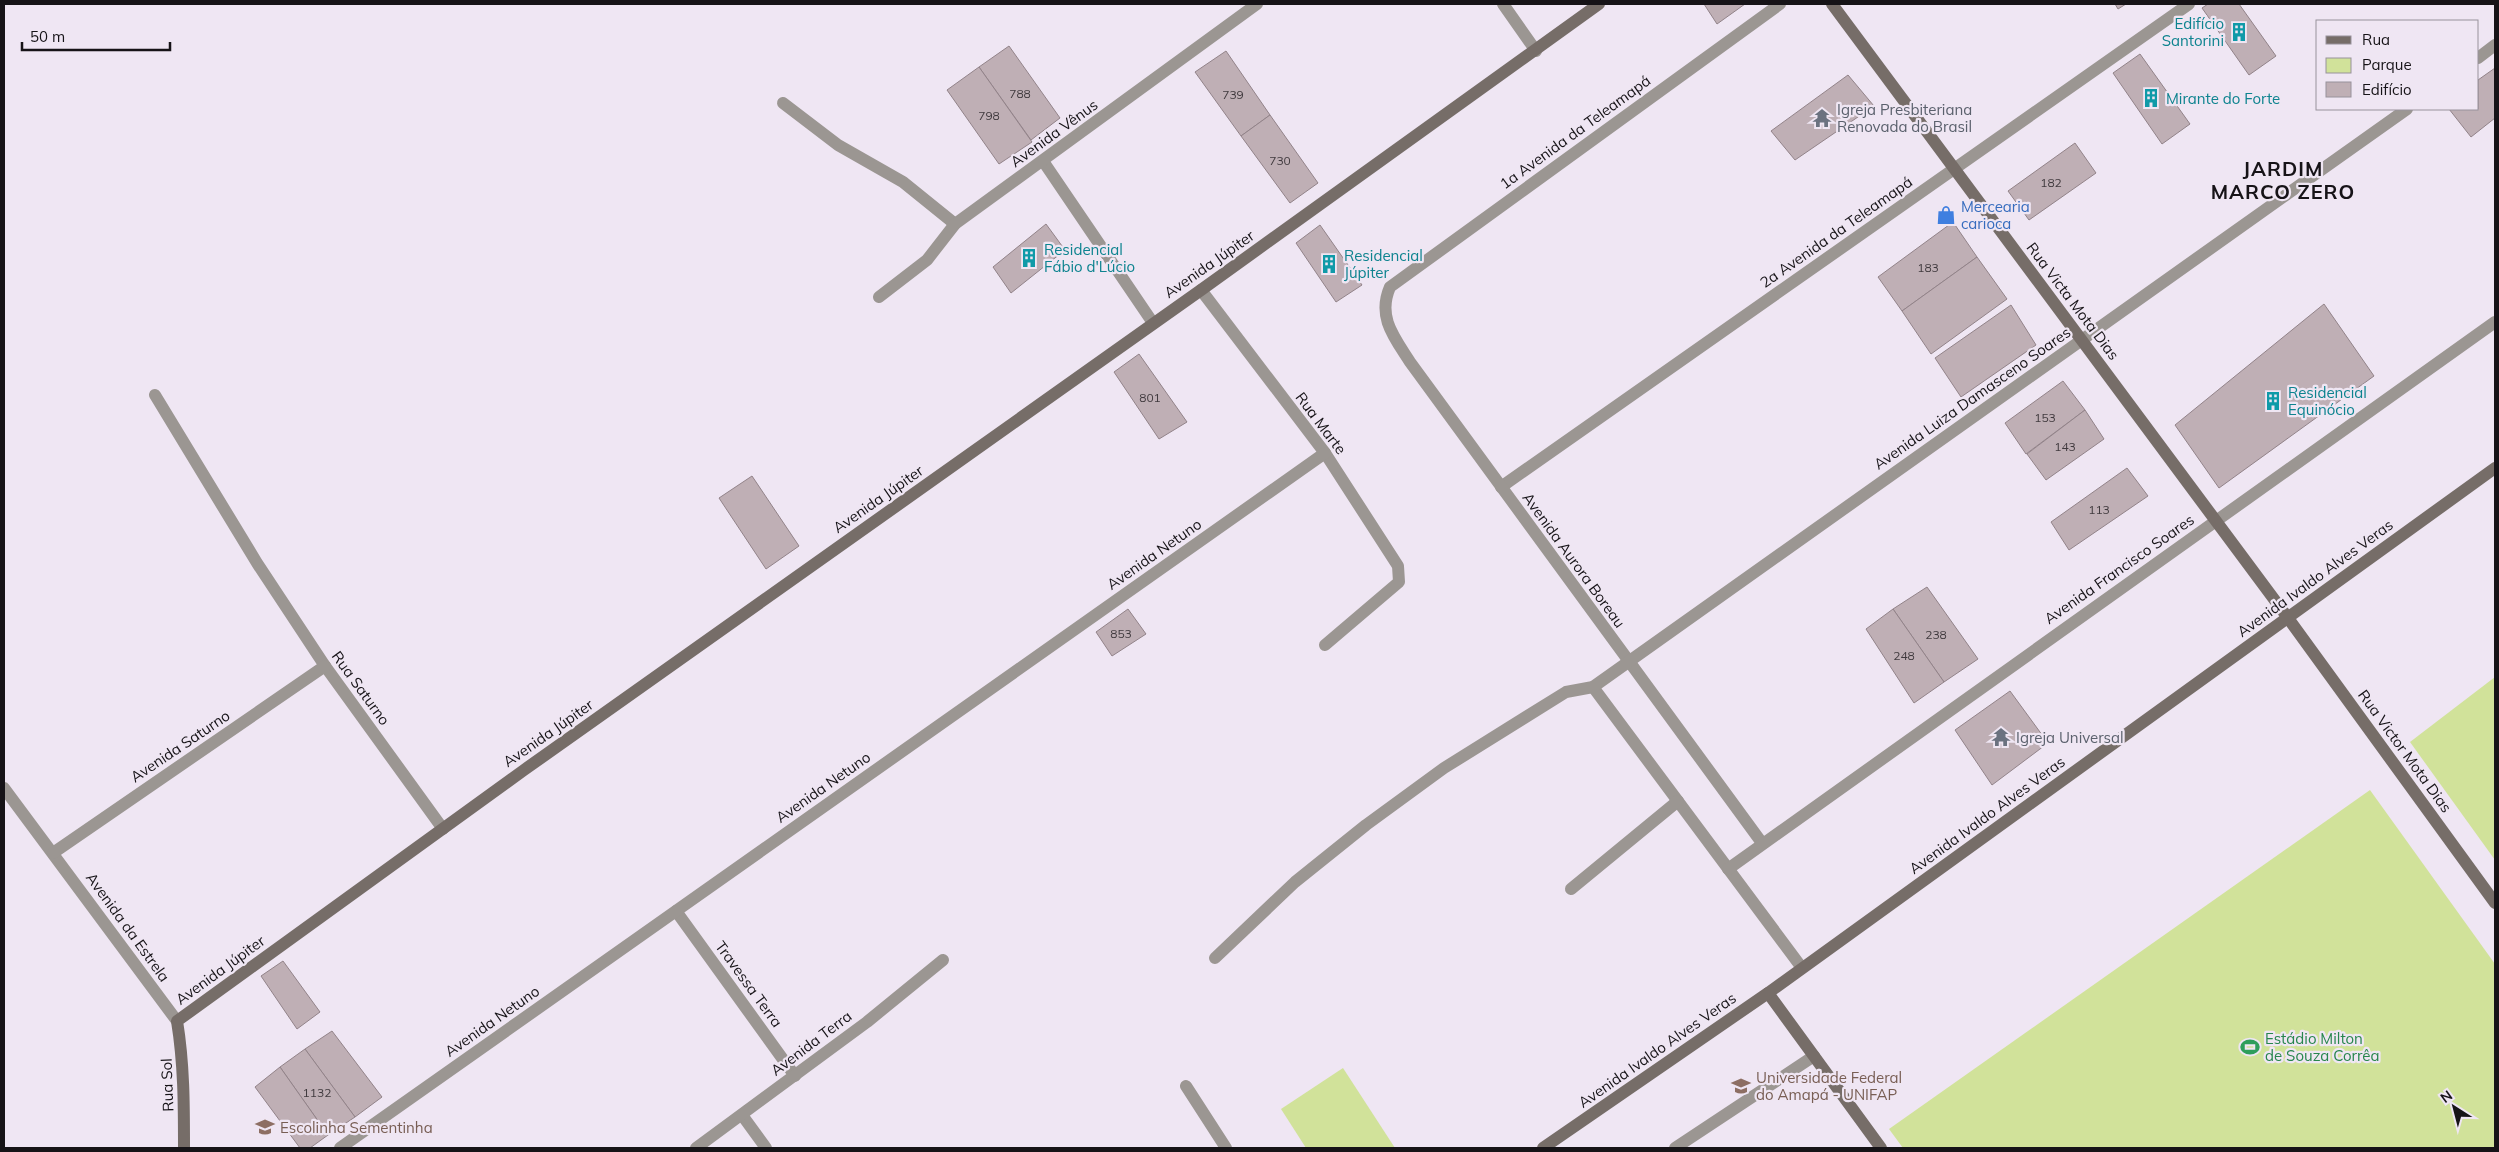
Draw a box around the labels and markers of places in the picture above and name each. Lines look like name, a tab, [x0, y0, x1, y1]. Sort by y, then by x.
place label: Edifício Santorini	[2162, 14, 2224, 50]
building icon: Edifício Santorini	[2228, 21, 2250, 43]
building icon: Mirante do Forte	[2140, 87, 2162, 109]
place label: Mirante do Forte	[2166, 89, 2280, 108]
place label: Igreja Presbiteriana Renovada do Brasil	[1837, 100, 1972, 136]
temple icon: Igreja Presbiteriana Renovada do Brasil	[1811, 107, 1833, 129]
place label: Mercearia carioca	[1961, 197, 2030, 233]
shop icon: Mercearia carioca	[1935, 204, 1957, 226]
place label: Residencial Fábio d'Lúcio	[1044, 240, 1135, 276]
place label: Residencial Júpiter	[1344, 246, 1423, 282]
building icon: Residencial Fábio d'Lúcio	[1018, 247, 1040, 269]
building icon: Residencial Júpiter	[1318, 253, 1340, 275]
place label: Residencial Equinócio	[2288, 383, 2367, 419]
building icon: Residencial Equinócio	[2262, 390, 2284, 412]
temple icon: Igreja Universal	[1990, 726, 2012, 748]
place label: Igreja Universal	[2016, 728, 2124, 747]
place label: Estádio Milton de Souza Corrêa	[2265, 1029, 2380, 1065]
sports icon: Estádio Milton de Souza Corrêa	[2239, 1036, 2261, 1058]
place label: Universidade Federal do Amapá - UNIFAP	[1756, 1068, 1902, 1104]
school or university icon: Universidade Federal do Amapá - UNIFAP	[1730, 1075, 1752, 1097]
school or university icon: Escolinha Sementinha	[254, 1116, 276, 1138]
place label: Escolinha Sementinha	[280, 1118, 433, 1137]

